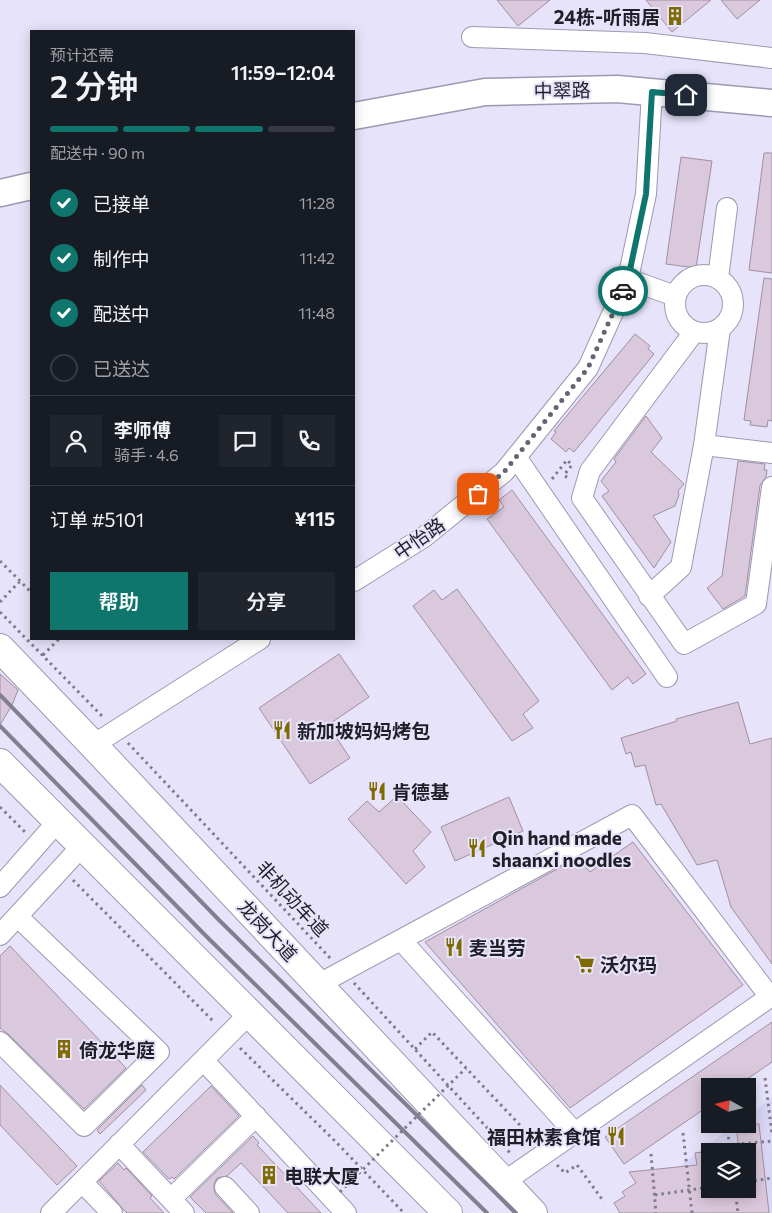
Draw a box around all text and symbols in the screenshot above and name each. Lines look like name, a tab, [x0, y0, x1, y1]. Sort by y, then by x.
place label: 24栋-听雨居	[554, 5, 660, 28]
building icon: 24栋-听雨居	[664, 5, 686, 27]
text: 预计还需	[50, 45, 114, 64]
text: 11:59–12:04	[231, 61, 335, 84]
text: 2 分钟	[50, 65, 138, 105]
pin	[665, 74, 707, 116]
street label: 中翠路	[533, 78, 591, 102]
icon: home	[672, 81, 700, 109]
text: 配送中 · 90 m	[50, 143, 145, 162]
icon: check	[50, 189, 78, 217]
text: 已接单	[93, 192, 150, 215]
text: 11:28	[299, 193, 335, 212]
icon: check	[50, 244, 78, 272]
text: 制作中	[93, 247, 150, 270]
text: 11:42	[299, 248, 335, 267]
courier	[598, 266, 648, 316]
icon: car	[609, 277, 637, 305]
icon: check	[50, 299, 78, 327]
text: 配送中	[93, 302, 150, 325]
text: 11:48	[298, 303, 335, 322]
text: 已送达	[93, 357, 150, 380]
button: person	[50, 415, 102, 467]
button: chat	[219, 415, 271, 467]
button: phone	[283, 415, 335, 467]
text: 李师傅	[114, 418, 171, 441]
text: 骑手 · 4.6	[114, 445, 179, 464]
pin	[457, 473, 499, 515]
icon: bag	[464, 480, 492, 508]
text: ¥115	[295, 507, 335, 530]
text: 订单 #5101	[50, 508, 144, 531]
street label: 中怡路	[389, 512, 449, 564]
button: 帮助	[50, 572, 188, 630]
button: 分享	[198, 572, 335, 630]
restaurant icon: 新加坡妈妈烤包	[271, 719, 293, 741]
place label: 新加坡妈妈烤包	[297, 719, 430, 742]
restaurant icon: 肯德基	[366, 780, 388, 802]
place label: 肯德基	[392, 780, 450, 803]
place label: Qin hand made shaanxi noodles	[492, 826, 632, 871]
restaurant icon: Qin hand made shaanxi noodles	[466, 837, 488, 859]
street label: 非机动车道	[252, 855, 334, 941]
street label: 龙岗大道	[234, 894, 302, 966]
restaurant icon: 麦当劳	[443, 936, 465, 958]
place label: 麦当劳	[469, 936, 526, 959]
supermarket icon: 沃尔玛	[574, 953, 596, 975]
place label: 沃尔玛	[600, 953, 657, 976]
building icon: 倚龙华庭	[53, 1038, 75, 1060]
place label: 倚龙华庭	[79, 1038, 155, 1061]
north arrow	[701, 1078, 756, 1132]
map controls	[701, 1078, 756, 1198]
place label: 福田林素食馆	[487, 1125, 601, 1148]
restaurant icon: 福田林素食馆	[605, 1125, 627, 1147]
button: layers	[701, 1143, 756, 1198]
building icon: 电联大厦	[258, 1164, 280, 1186]
place label: 电联大厦	[284, 1164, 360, 1187]

